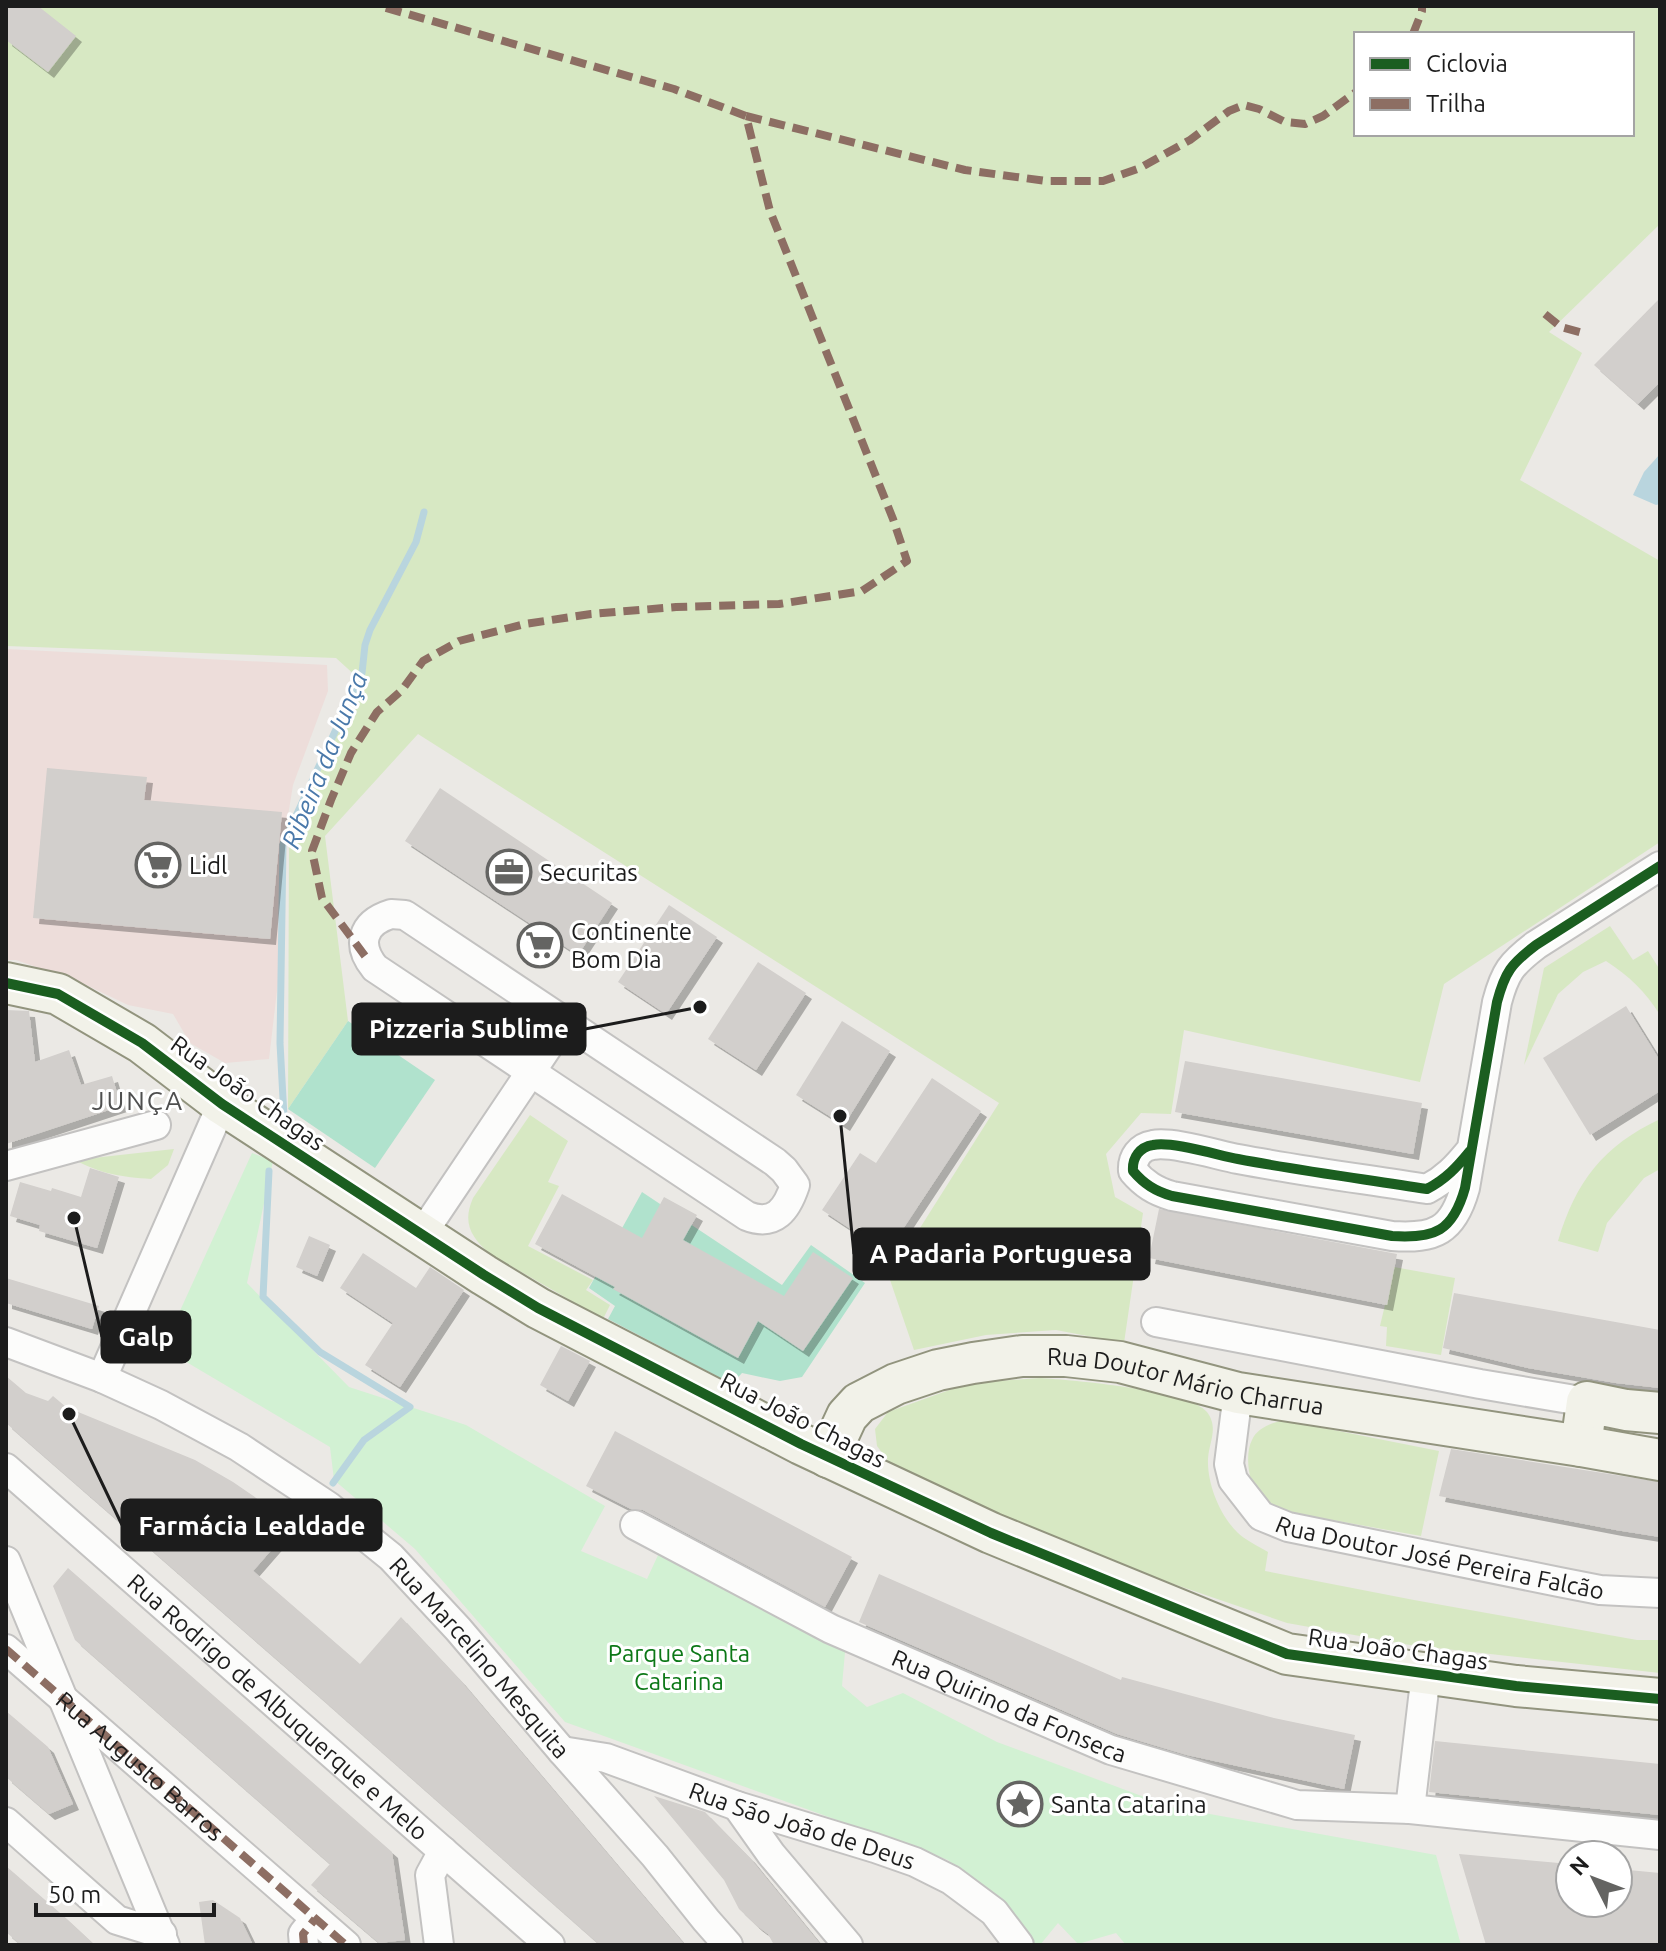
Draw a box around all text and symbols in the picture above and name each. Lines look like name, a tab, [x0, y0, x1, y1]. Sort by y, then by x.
legend	[1354, 32, 1634, 136]
text: Ciclovia	[1426, 50, 1508, 77]
text: Trilha	[1426, 90, 1486, 117]
water label: Ribeira da Junça	[275, 668, 373, 852]
supermarket icon: Lidl	[134, 841, 182, 889]
office icon: Securitas	[485, 848, 533, 896]
place label: Lidl	[189, 852, 227, 879]
place label: Securitas	[540, 859, 638, 886]
place label: Continente Bom Dia	[571, 918, 692, 973]
supermarket icon: Continente Bom Dia	[516, 921, 564, 969]
callout: Pizzeria Sublime	[353, 1004, 585, 1054]
text: Pizzeria Sublime	[369, 1014, 569, 1043]
street label: Rua João Chagas	[166, 1030, 330, 1156]
district label: JUNÇA	[92, 1086, 184, 1115]
callout: A Padaria Portuguesa	[854, 1229, 1149, 1279]
text: A Padaria Portuguesa	[869, 1239, 1133, 1268]
callout: Galp	[102, 1312, 190, 1362]
text: Galp	[118, 1322, 174, 1351]
street label: Rua Doutor Mário Charrua	[1047, 1342, 1326, 1420]
street label: Rua João Chagas	[716, 1367, 890, 1473]
callout: Farmácia Lealdade	[122, 1500, 381, 1550]
street label: Rua Doutor José Pereira Falcão	[1272, 1510, 1607, 1604]
text: Farmácia Lealdade	[138, 1511, 366, 1540]
street label: Rua Marcelino Mesquita	[384, 1551, 575, 1763]
street label: Rua Rodrigo de Albuquerque e Melo	[123, 1568, 434, 1845]
street label: Rua João Chagas	[1306, 1623, 1490, 1675]
park label: Parque Santa Catarina	[608, 1640, 750, 1695]
street label: Rua Quirino da Fonseca	[888, 1644, 1129, 1767]
street label: Rua Augusto Barros	[51, 1686, 229, 1846]
street label: Rua São João de Deus	[685, 1776, 919, 1874]
place icon: Santa Catarina	[996, 1780, 1044, 1828]
place label: Santa Catarina	[1051, 1791, 1207, 1818]
north arrow	[1554, 1839, 1634, 1919]
text: N	[1564, 1851, 1594, 1880]
scale bar	[36, 1867, 214, 1917]
text: 50 m	[48, 1881, 101, 1908]

